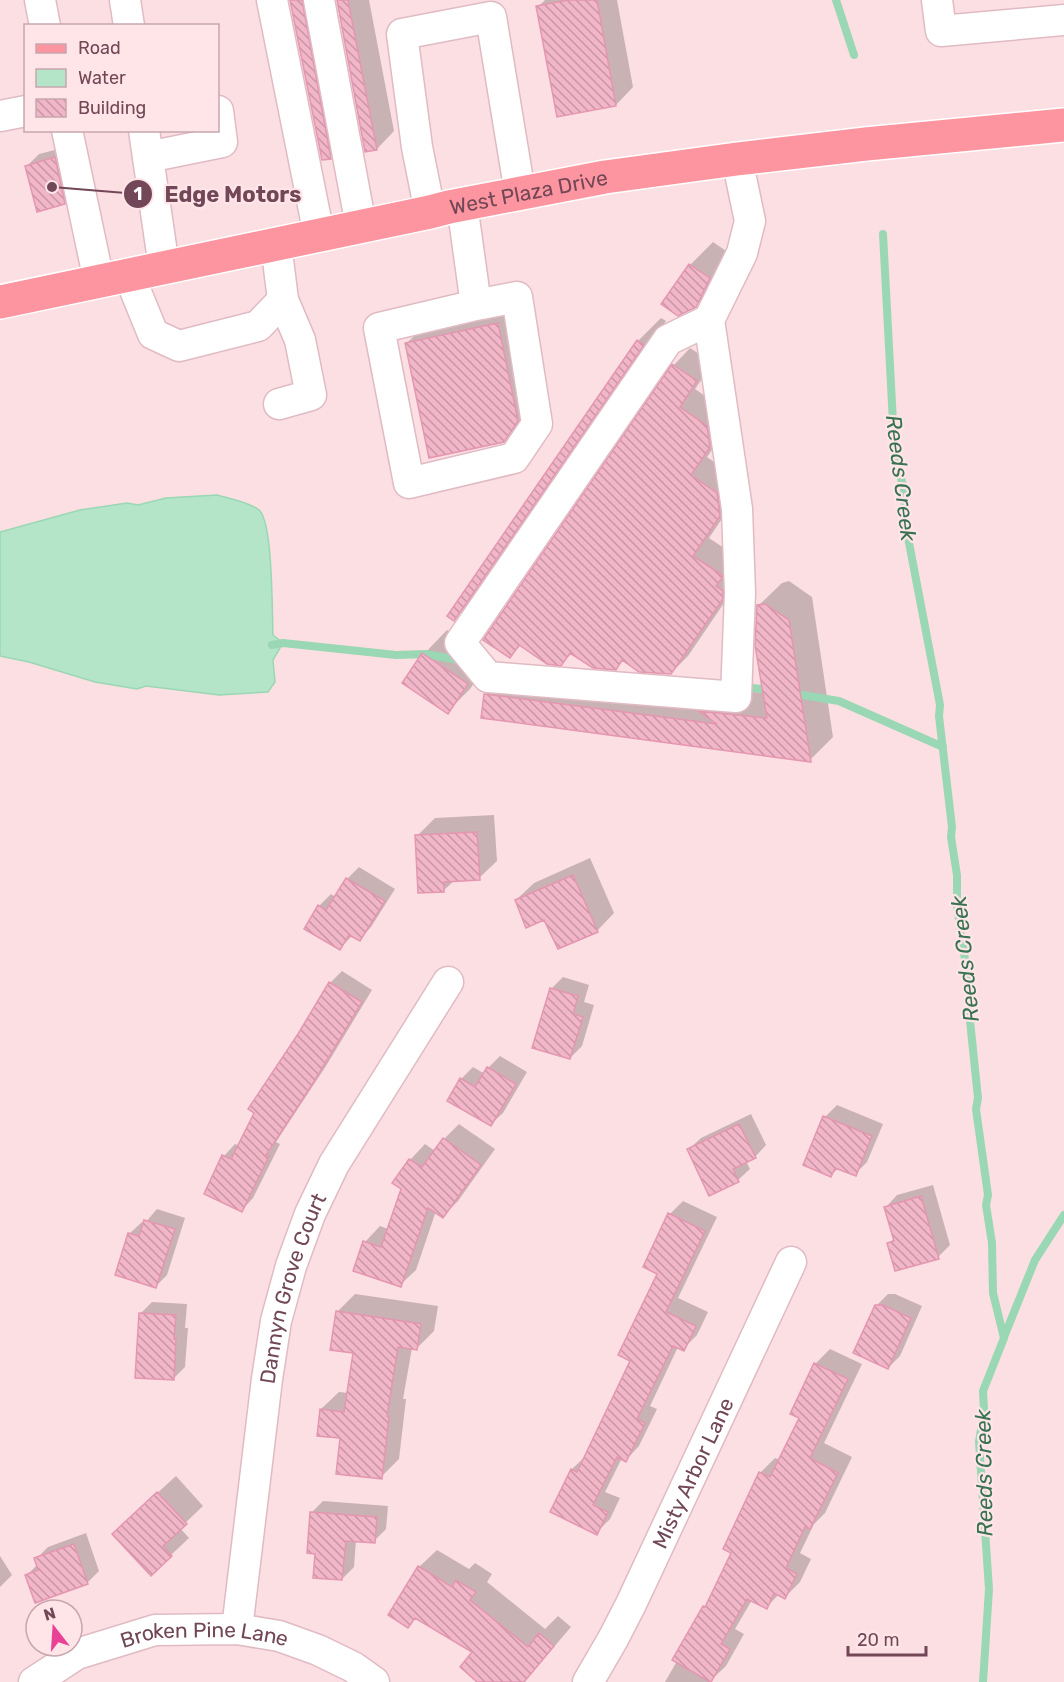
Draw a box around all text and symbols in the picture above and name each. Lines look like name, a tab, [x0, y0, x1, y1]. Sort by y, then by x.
legend	[24, 24, 219, 132]
text: Road	[78, 37, 121, 59]
text: Water	[78, 67, 126, 89]
text: Building	[78, 97, 146, 119]
street label: West Plaza Drive	[447, 164, 610, 219]
callout: Edge Motors	[123, 174, 314, 214]
text: Edge Motors	[164, 181, 302, 208]
text: 1	[134, 183, 142, 205]
water label: Reeds Creek	[880, 413, 922, 544]
water label: Reeds Creek	[945, 894, 985, 1024]
street label: Dannyn Grove Court	[254, 1189, 331, 1385]
street label: Misty Arbor Lane	[646, 1393, 738, 1552]
water label: Reeds Creek	[969, 1408, 999, 1537]
north arrow	[24, 1598, 84, 1658]
text: N	[41, 1603, 58, 1625]
street label: Broken Pine Lane	[117, 1617, 292, 1653]
scale bar	[848, 1619, 926, 1657]
text: 20 m	[857, 1629, 899, 1651]

